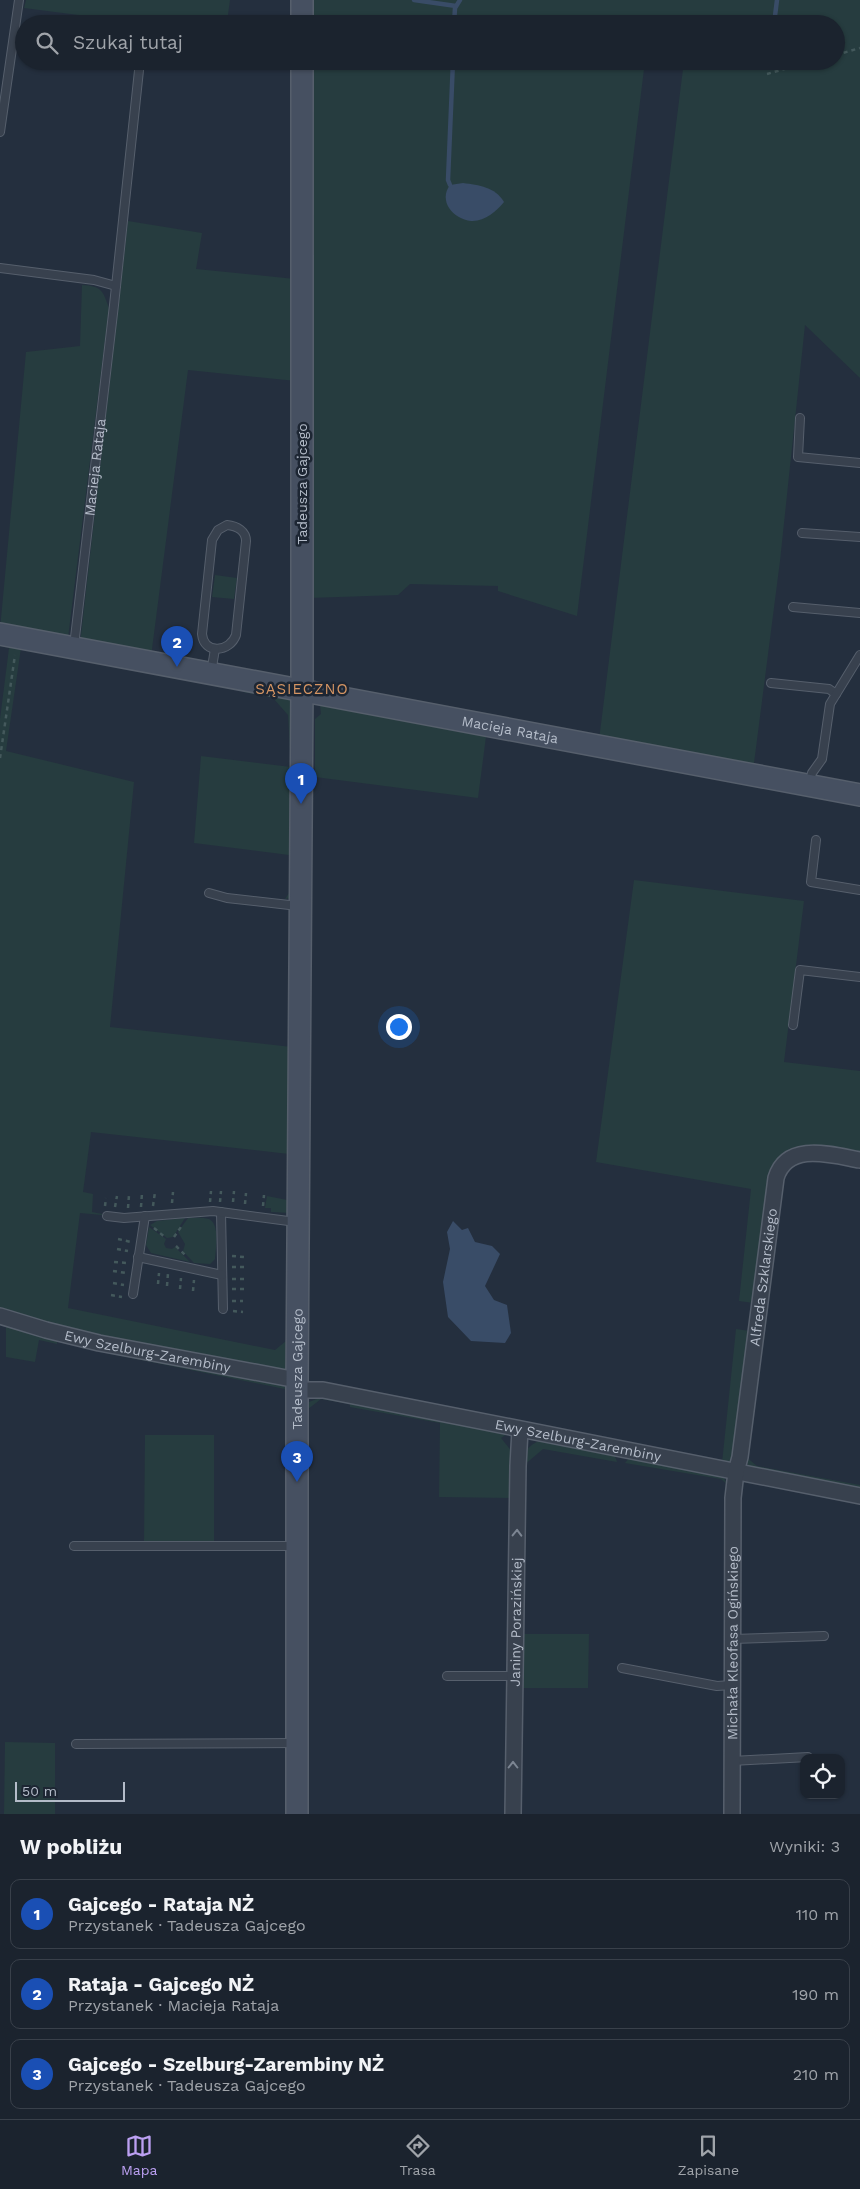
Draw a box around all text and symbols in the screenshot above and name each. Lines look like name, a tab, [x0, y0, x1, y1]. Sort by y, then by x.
search box	[15, 15, 845, 70]
icon: search	[33, 29, 61, 57]
text: Szukaj tutaj	[73, 31, 183, 54]
street label: Macieja Rataja	[81, 418, 109, 517]
street label: Tadeusza Gajcego	[294, 423, 310, 545]
pin: 2	[161, 626, 193, 667]
district label: SĄSIECZNO	[255, 680, 349, 698]
street label: Macieja Rataja	[460, 713, 560, 746]
pin: 1	[285, 763, 317, 804]
your location	[386, 1014, 412, 1040]
street label: Alfreda Szklarskiego	[746, 1207, 780, 1347]
street label: Tadeusza Gajcego	[289, 1308, 306, 1430]
street label: Ewy Szelburg-Zarembiny	[63, 1327, 233, 1376]
street label: Ewy Szelburg-Zarembiny	[494, 1416, 663, 1465]
pin: 3	[281, 1441, 313, 1482]
one-way arrow	[511, 1529, 522, 1537]
street label: Michała Kleofasa Ogińskiego	[724, 1546, 741, 1740]
street label: Janiny Porazińskiej	[507, 1557, 525, 1687]
map controls	[800, 1754, 845, 1799]
button: locate	[800, 1754, 845, 1799]
one-way arrow	[508, 1761, 518, 1769]
scale bar	[15, 1779, 125, 1802]
text: 50 m	[22, 1783, 57, 1799]
text: W pobliżu	[20, 1834, 122, 1859]
text: Wyniki: 3	[769, 1837, 840, 1856]
text: Gajcego - Rataja NŻ	[68, 1893, 254, 1916]
text: 1	[34, 1905, 40, 1924]
text: 110 m	[796, 1905, 839, 1924]
text: Przystanek · Tadeusza Gajcego	[68, 1916, 306, 1935]
text: Rataja - Gajcego NŻ	[68, 1973, 254, 1996]
text: 2	[32, 1985, 42, 2004]
text: 190 m	[792, 1985, 839, 2004]
text: Przystanek · Macieja Rataja	[68, 1996, 279, 2015]
text: Gajcego - Szelburg-Zarembiny NŻ	[68, 2053, 384, 2076]
text: 3	[32, 2065, 42, 2084]
text: 210 m	[793, 2065, 839, 2084]
text: Przystanek · Tadeusza Gajcego	[68, 2076, 306, 2095]
tab: Mapa	[121, 2132, 157, 2178]
tab: Trasa	[399, 2132, 436, 2178]
tab: Zapisane	[678, 2132, 739, 2178]

